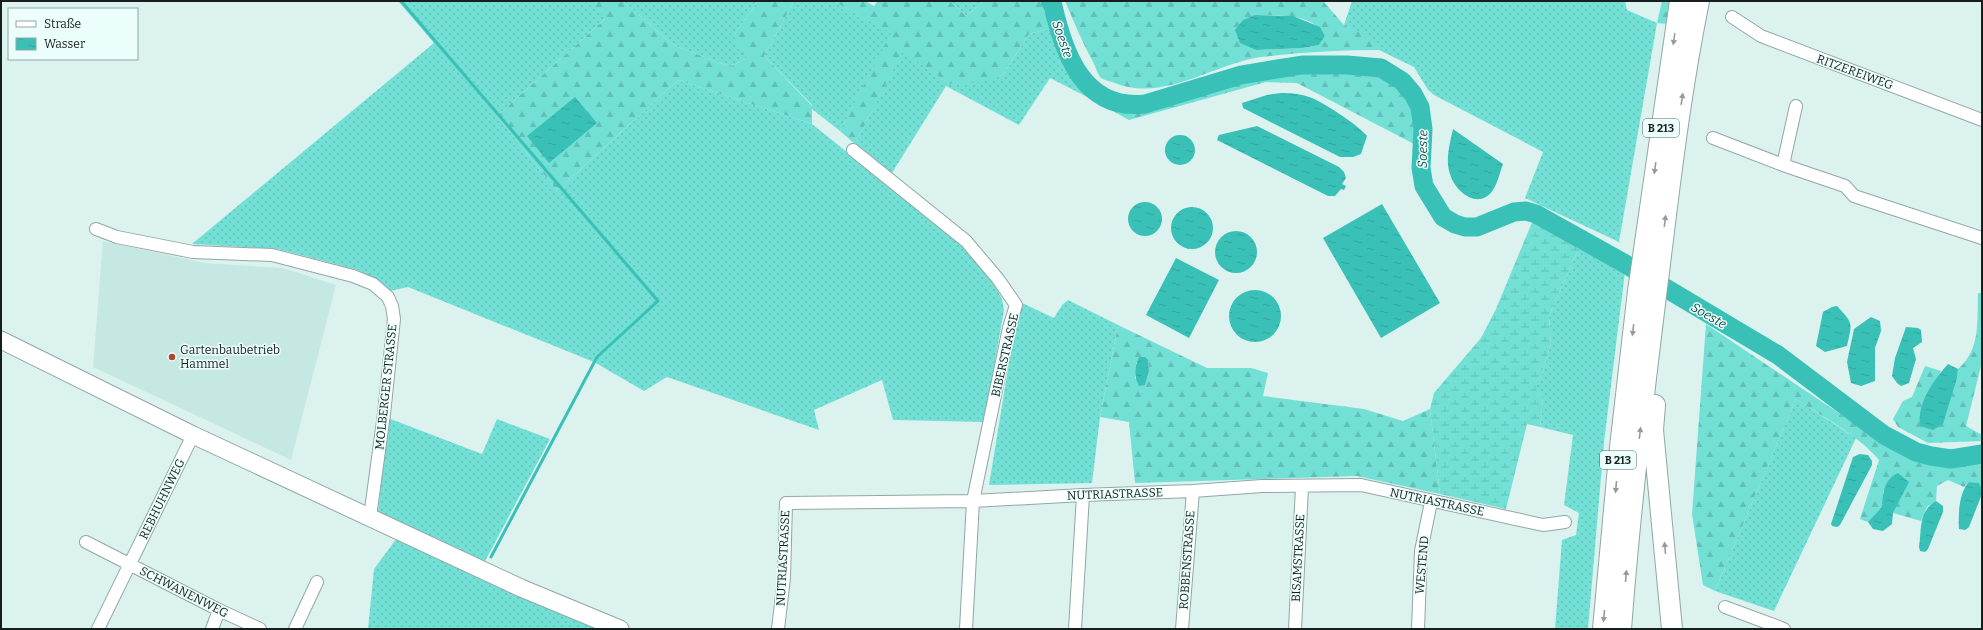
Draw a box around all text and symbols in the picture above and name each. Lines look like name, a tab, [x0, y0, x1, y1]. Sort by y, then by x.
legend	[8, 8, 138, 60]
text: Straße	[44, 17, 81, 31]
water label: Soeste	[1049, 19, 1076, 60]
one-way arrow	[1671, 33, 1677, 46]
text: Wasser	[44, 37, 86, 51]
street label: RITZEREIWEG	[1815, 52, 1895, 92]
one-way arrow	[1680, 93, 1686, 105]
road number: B 213	[1643, 119, 1679, 137]
water label: Soeste	[1415, 129, 1430, 168]
one-way arrow	[1652, 162, 1658, 174]
one-way arrow	[1662, 215, 1669, 227]
water label: Soeste	[1688, 299, 1730, 332]
street label: BIBERSTRASSE	[989, 312, 1021, 398]
street label: MOLBERGER STRASSE	[372, 323, 400, 451]
one-way arrow	[1630, 324, 1637, 336]
place label: Gartenbaubetrieb Hammel	[180, 343, 280, 371]
marker: Gartenbaubetrieb Hammel	[167, 352, 177, 362]
one-way arrow	[1637, 427, 1643, 439]
road number: B 213	[1600, 451, 1636, 469]
street label: REBHUHNWEG	[136, 456, 188, 542]
one-way arrow	[1612, 481, 1619, 493]
street label: NUTRIASTRASSE	[1067, 485, 1163, 503]
street label: NUTRIASTRASSE	[1389, 485, 1485, 519]
street label: NUTRIASTRASSE	[773, 510, 793, 606]
street label: ROBBENSTRASSE	[1177, 510, 1197, 610]
street label: BISAMSTRASSE	[1289, 514, 1307, 602]
street label: WESTEND	[1412, 535, 1432, 595]
one-way arrow	[1661, 542, 1668, 554]
street label: SCHWANENWEG	[137, 564, 231, 620]
one-way arrow	[1622, 570, 1629, 582]
one-way arrow	[1601, 610, 1608, 622]

